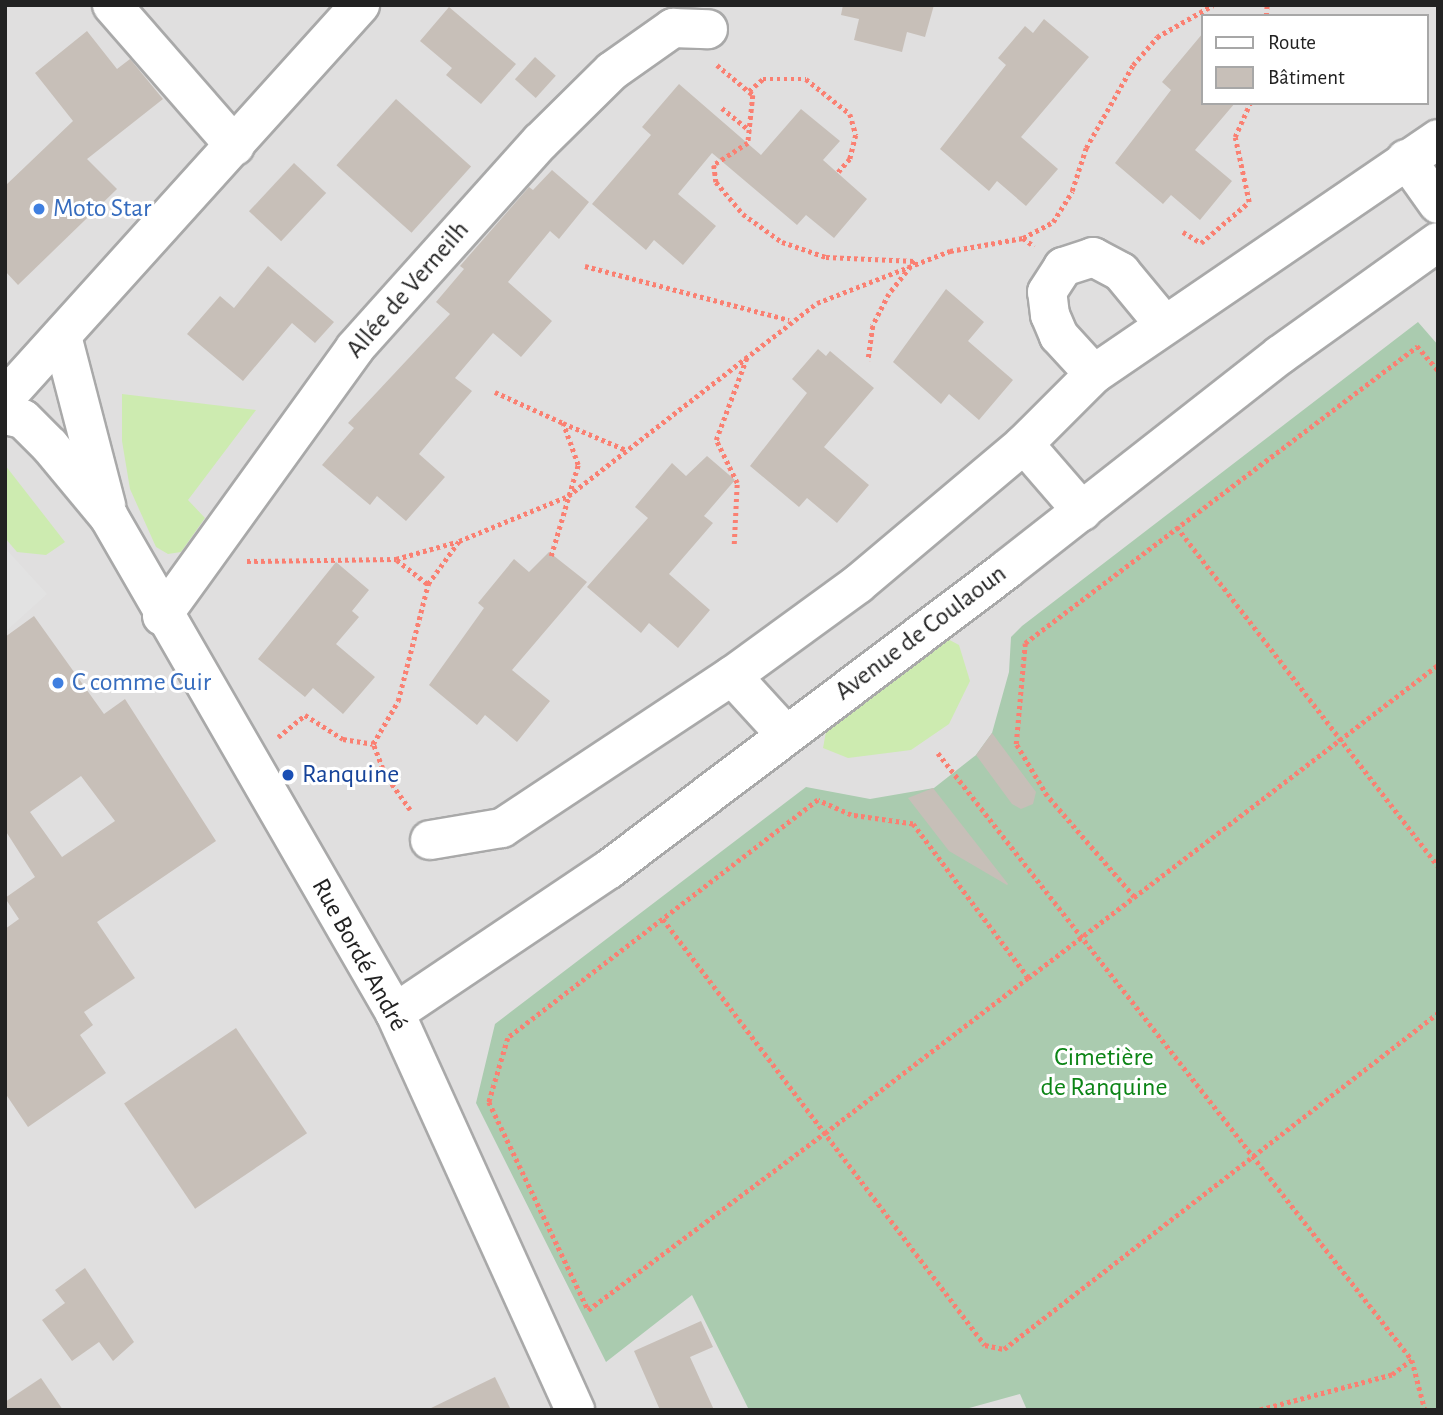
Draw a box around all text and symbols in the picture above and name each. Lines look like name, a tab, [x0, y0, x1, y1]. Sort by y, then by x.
legend	[1202, 14, 1429, 105]
text: Route	[1268, 32, 1316, 53]
text: Bâtiment	[1268, 67, 1345, 88]
place label: Moto Star	[53, 193, 151, 225]
marker: Moto Star	[31, 201, 47, 217]
street label: Allée de Verneilh	[340, 215, 476, 365]
street label: Avenue de Coulaoun	[829, 558, 1013, 708]
place label: C comme Cuir	[72, 667, 211, 699]
marker: C comme Cuir	[50, 675, 66, 691]
place label: Ranquine	[302, 759, 399, 791]
marker: Ranquine	[280, 767, 296, 783]
street label: Rue Bordé André	[304, 873, 414, 1037]
park label: Cimetière de Ranquine	[1040, 1042, 1168, 1104]

